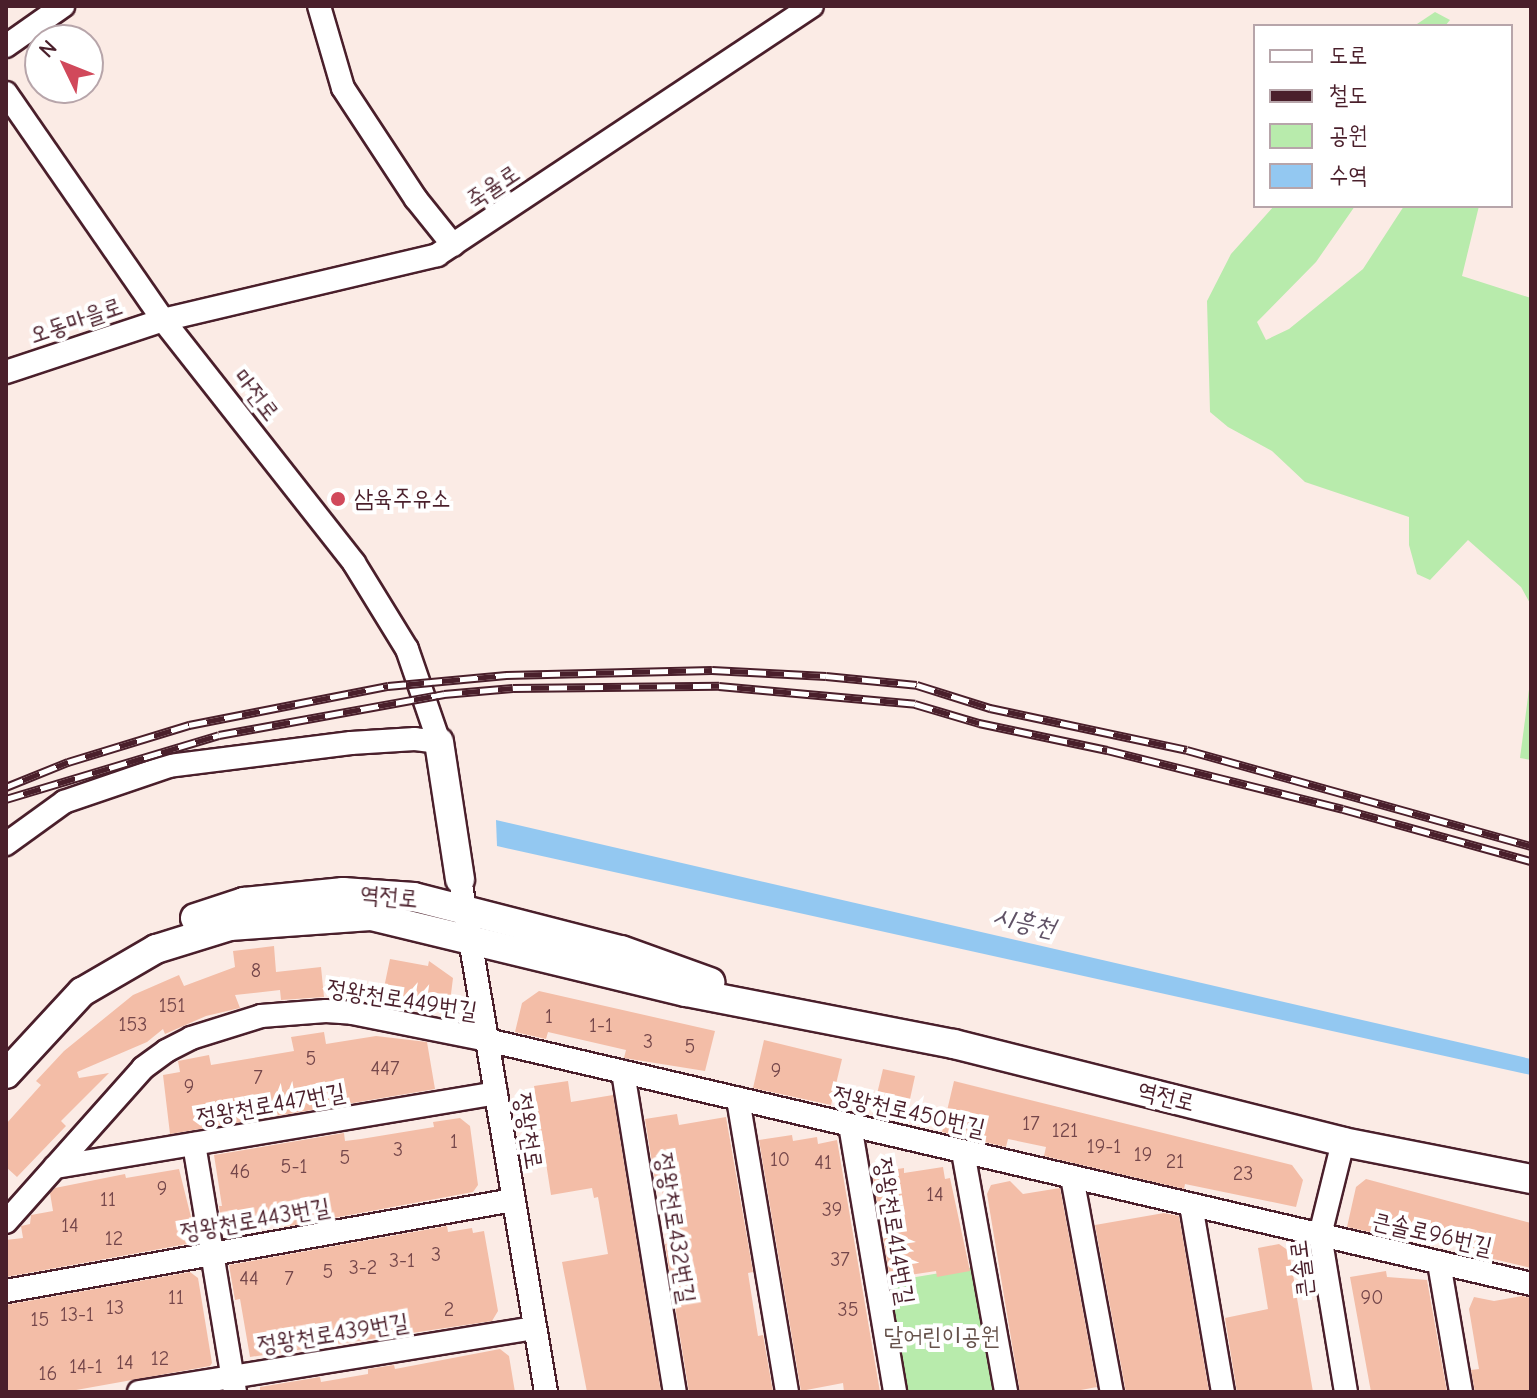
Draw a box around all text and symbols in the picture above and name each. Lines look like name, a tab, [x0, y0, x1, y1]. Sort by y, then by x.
north arrow	[24, 24, 104, 104]
legend	[1253, 24, 1513, 208]
text: N	[34, 35, 62, 63]
text: 도로	[1329, 41, 1368, 69]
text: 철도	[1329, 81, 1368, 109]
text: 공원	[1329, 121, 1368, 149]
street label: 죽율로	[461, 159, 525, 215]
text: 수역	[1329, 161, 1368, 189]
street label: 오동마을로	[26, 292, 126, 350]
street label: 마전로	[227, 363, 285, 427]
place label: 삼육주유소	[354, 485, 451, 513]
marker: 삼육주유소	[329, 490, 347, 508]
street label: 역전로	[359, 880, 419, 914]
water label: 시흥천	[990, 901, 1058, 945]
house number: 8	[251, 958, 261, 982]
street label: 정왕천로449번길	[325, 974, 479, 1026]
house number: 151	[159, 993, 185, 1017]
house number: 1	[545, 1004, 553, 1028]
house number: 153	[119, 1012, 147, 1036]
house number: 1-1	[589, 1013, 613, 1037]
house number: 3	[643, 1029, 653, 1053]
house number: 5	[685, 1034, 695, 1058]
house number: 5	[306, 1046, 316, 1070]
house number: 447	[371, 1056, 399, 1080]
house number: 9	[771, 1058, 781, 1082]
house number: 7	[253, 1065, 263, 1089]
house number: 9	[184, 1074, 194, 1098]
street label: 역전로	[1134, 1076, 1198, 1118]
street label: 정왕천로447번길	[194, 1078, 348, 1132]
street label: 정왕천로450번길	[830, 1081, 988, 1143]
street label: 정왕천로	[508, 1091, 548, 1171]
house number: 17	[1022, 1111, 1040, 1135]
house number: 121	[1052, 1118, 1078, 1142]
house number: 1	[450, 1129, 458, 1153]
house number: 19-1	[1087, 1134, 1121, 1158]
house number: 3	[393, 1137, 403, 1161]
house number: 19	[1134, 1142, 1152, 1166]
house number: 5	[340, 1145, 350, 1169]
house number: 10	[770, 1147, 790, 1171]
house number: 21	[1166, 1149, 1184, 1173]
house number: 41	[814, 1150, 832, 1174]
street label: 정왕천로432번길	[649, 1151, 701, 1305]
house number: 5-1	[281, 1154, 307, 1178]
street label: 정왕천로414번길	[868, 1155, 920, 1307]
house number: 46	[230, 1159, 250, 1183]
house number: 23	[1233, 1161, 1253, 1185]
house number: 9	[157, 1176, 167, 1200]
house number: 14	[926, 1182, 944, 1206]
house number: 11	[100, 1187, 116, 1211]
street label: 정왕천로443번길	[178, 1193, 332, 1247]
house number: 39	[822, 1197, 842, 1221]
street label: 큰솔로96번길	[1369, 1206, 1495, 1262]
house number: 14	[61, 1213, 79, 1237]
house number: 12	[105, 1226, 123, 1250]
street label: 큰솔로	[1284, 1238, 1320, 1300]
house number: 3	[431, 1242, 441, 1266]
house number: 37	[830, 1247, 850, 1271]
house number: 3-1	[389, 1248, 415, 1272]
house number: 3-2	[349, 1255, 377, 1279]
house number: 5	[323, 1259, 333, 1283]
house number: 44	[239, 1266, 259, 1290]
house number: 7	[284, 1266, 294, 1290]
house number: 11	[168, 1285, 184, 1309]
house number: 90	[1361, 1285, 1383, 1309]
house number: 13	[106, 1295, 124, 1319]
house number: 2	[444, 1297, 454, 1321]
house number: 35	[838, 1297, 858, 1321]
house number: 13-1	[60, 1302, 94, 1326]
house number: 15	[31, 1307, 49, 1331]
street label: 정왕천로439번길	[255, 1308, 411, 1360]
park label: 달어린이공원	[884, 1323, 1000, 1351]
house number: 12	[151, 1346, 169, 1370]
house number: 14	[116, 1350, 134, 1374]
house number: 14-1	[69, 1354, 103, 1378]
house number: 16	[39, 1361, 57, 1385]

